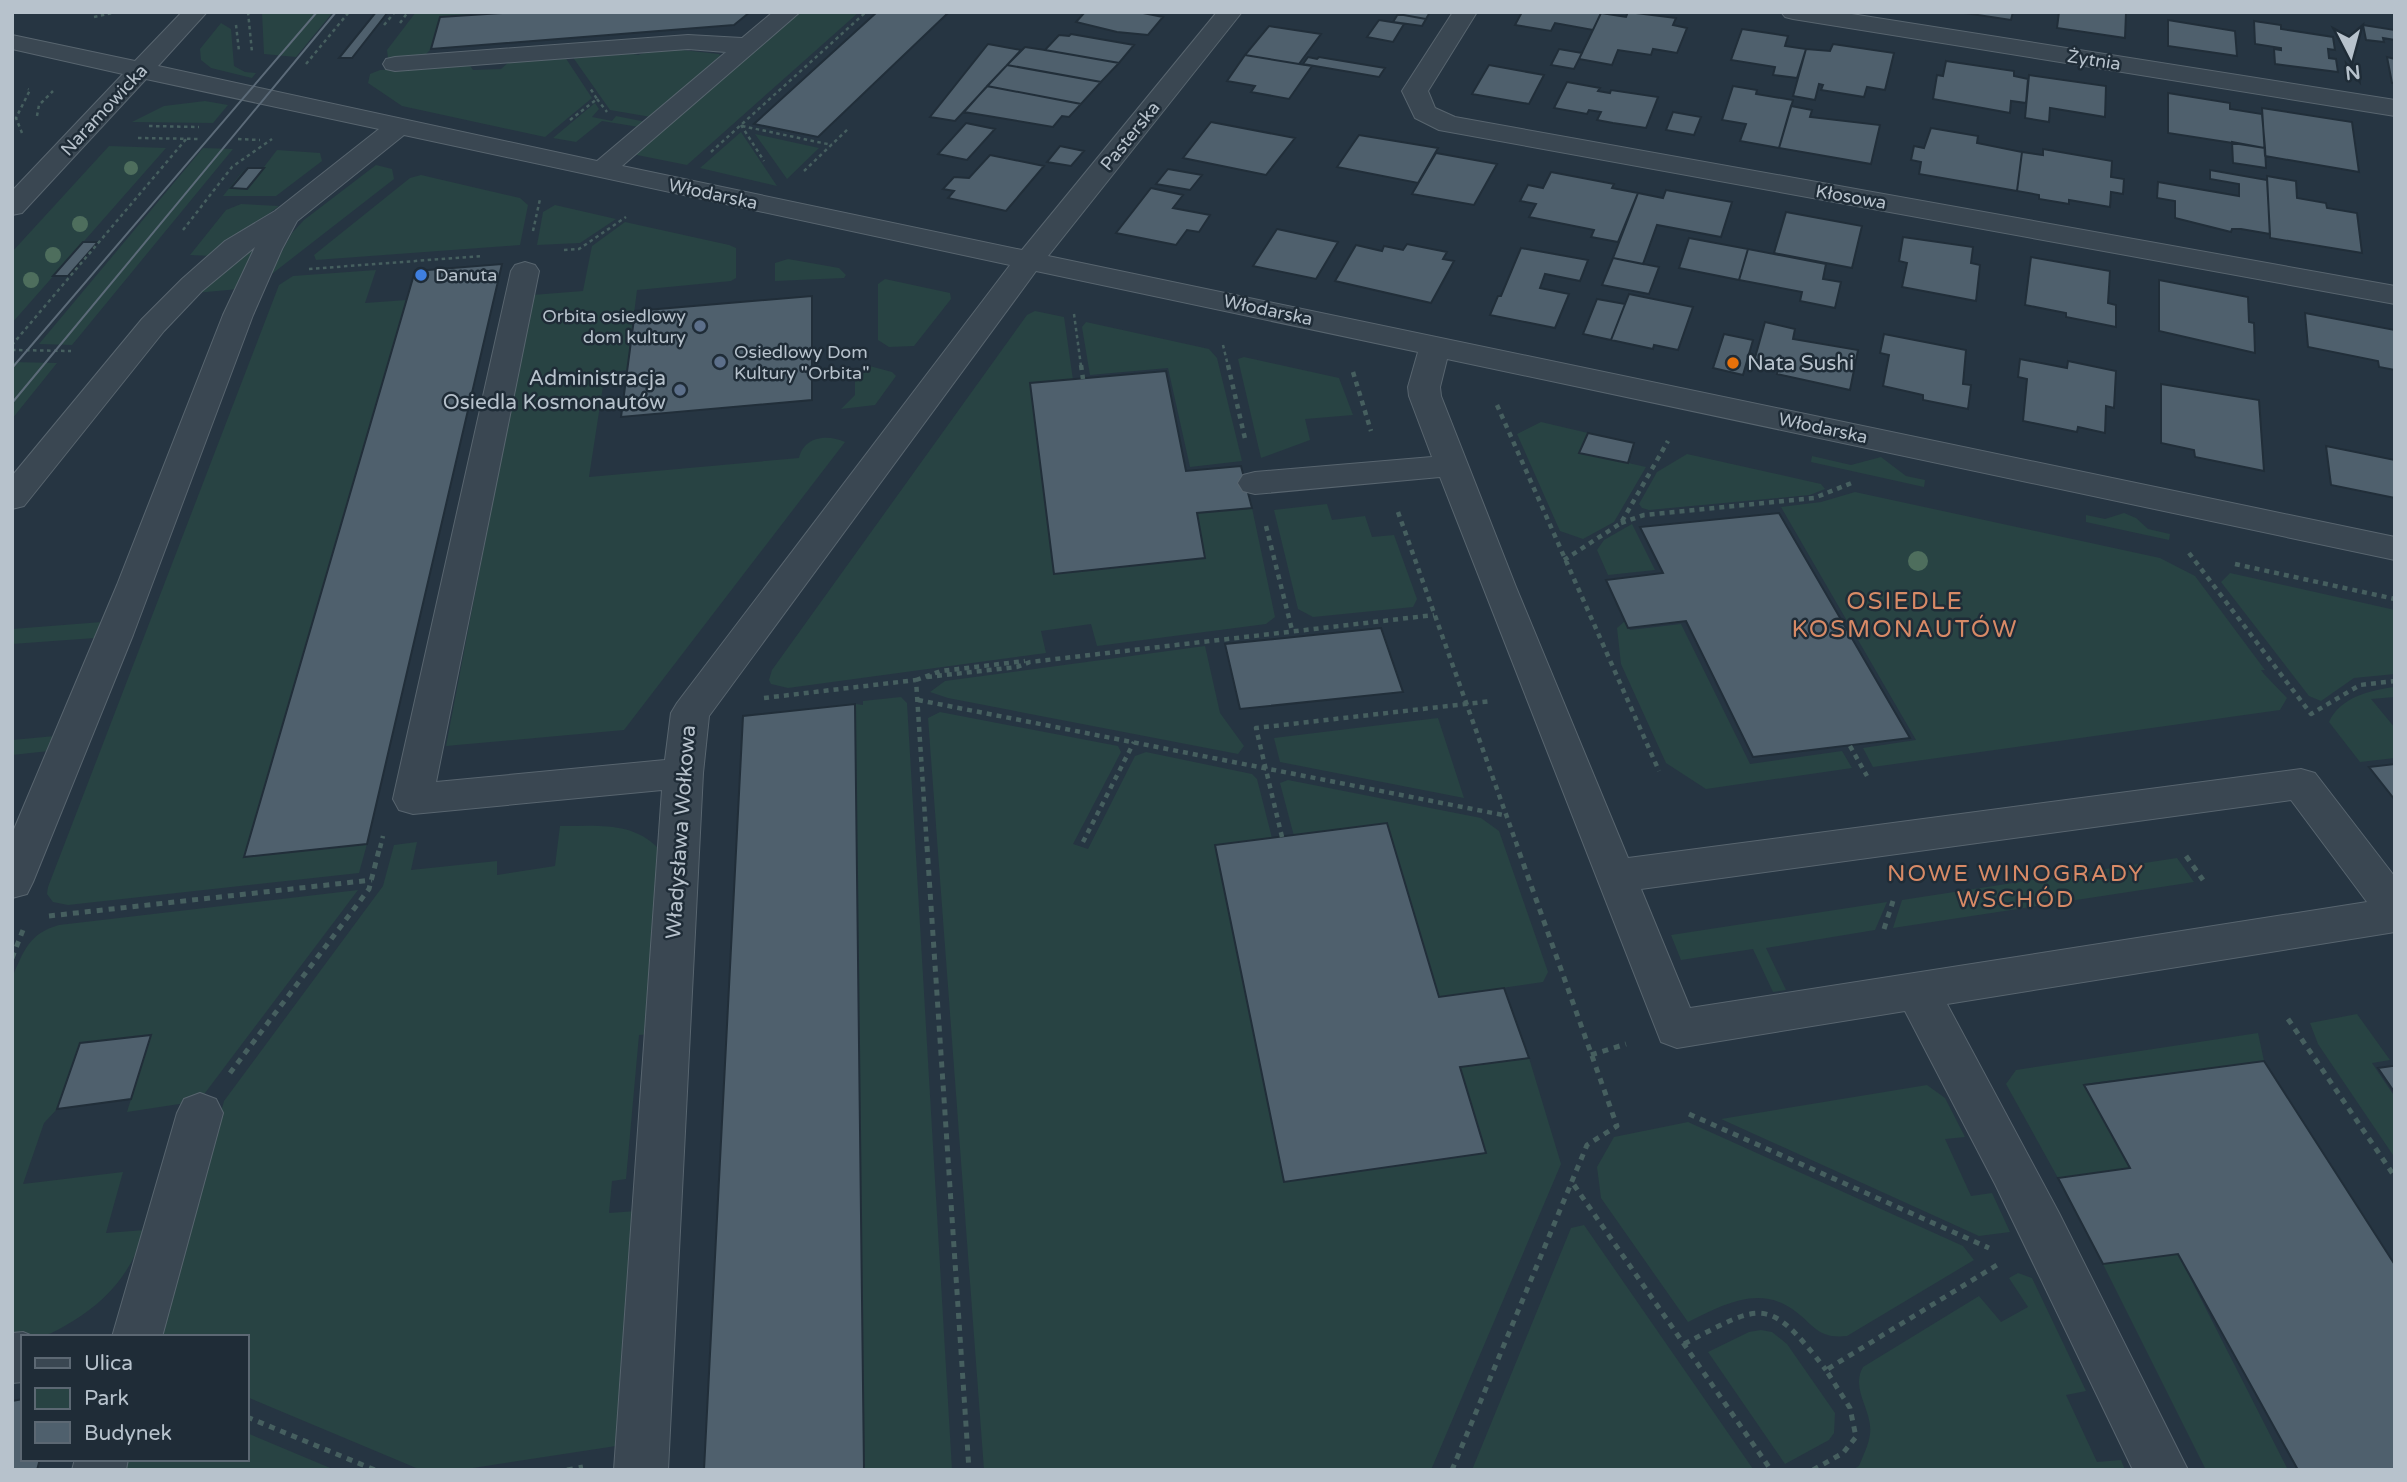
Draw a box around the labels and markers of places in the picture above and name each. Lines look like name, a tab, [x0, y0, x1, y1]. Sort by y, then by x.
place label: Danuta	[435, 264, 497, 286]
marker: Danuta	[413, 267, 429, 283]
place label: Orbita osiedlowy dom kultury	[542, 305, 686, 348]
marker: Orbita osiedlowy dom kultury	[692, 318, 708, 334]
place label: Osiedlowy Dom Kultury "Orbita"	[734, 341, 870, 384]
place label: Nata Sushi	[1747, 351, 1854, 376]
marker: Osiedlowy Dom Kultury "Orbita"	[712, 354, 728, 370]
marker: Nata Sushi	[1725, 355, 1741, 371]
place label: Administracja Osiedla Kosmonautów	[443, 366, 666, 415]
marker: Administracja Osiedla Kosmonautów	[672, 382, 688, 398]

